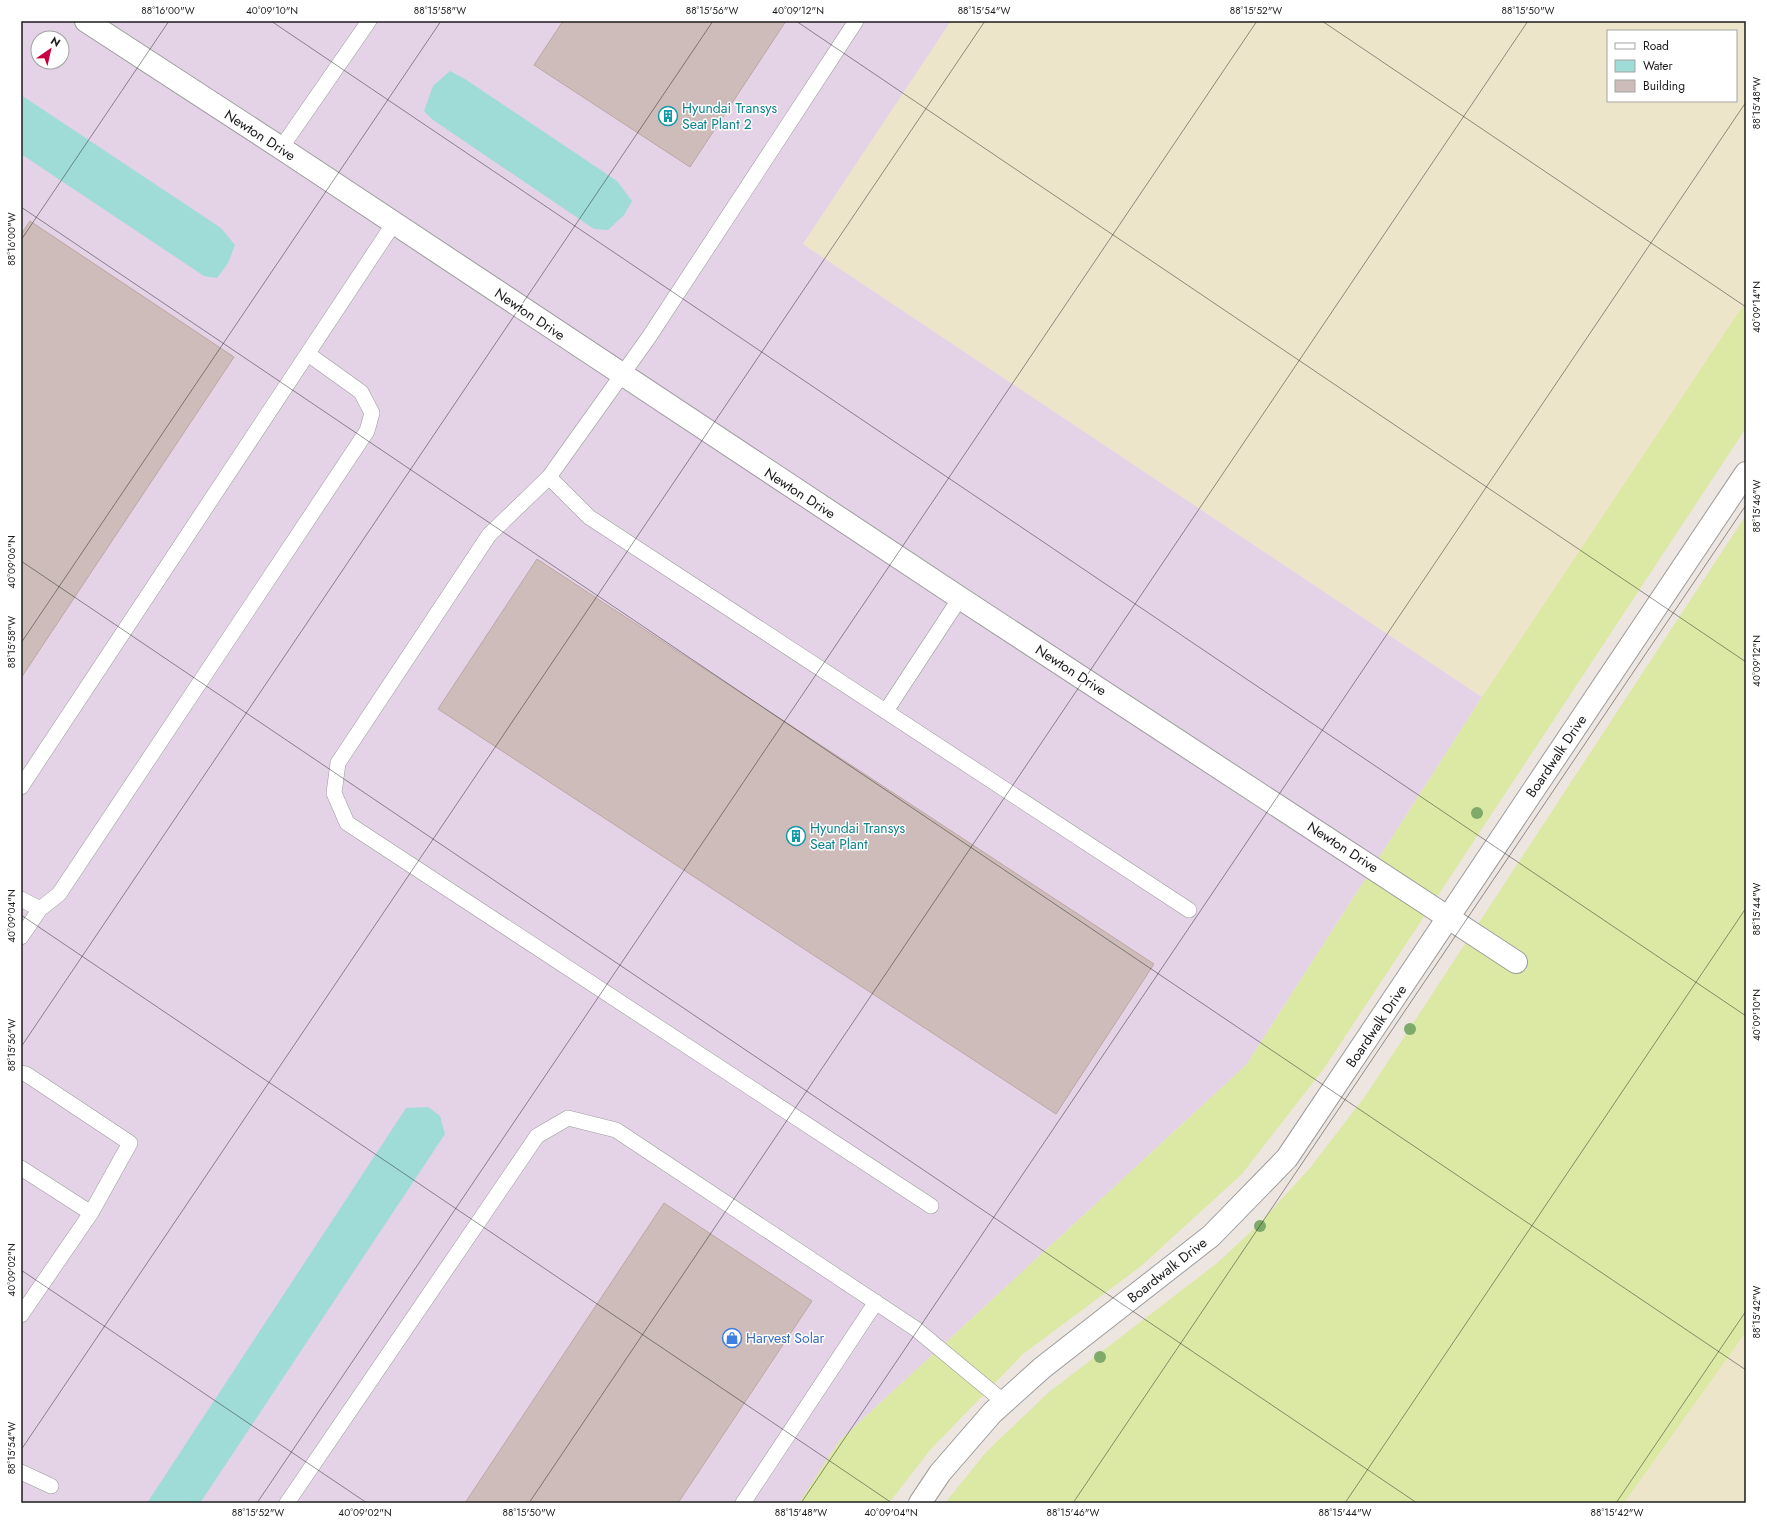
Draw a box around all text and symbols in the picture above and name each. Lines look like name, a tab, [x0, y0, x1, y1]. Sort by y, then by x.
text: 88°16'00"W	[141, 3, 195, 18]
text: 40°09'10"N	[246, 3, 298, 18]
text: 88°15'58"W	[414, 3, 466, 18]
text: 88°15'56"W	[686, 3, 738, 18]
text: 40°09'12"N	[772, 3, 824, 18]
text: 88°15'54"W	[958, 3, 1010, 18]
text: 88°15'52"W	[1230, 3, 1282, 18]
text: 88°15'50"W	[1502, 3, 1555, 18]
north arrow	[30, 30, 70, 70]
legend	[1607, 30, 1737, 102]
text: N	[47, 33, 64, 51]
text: Road	[1643, 37, 1669, 55]
text: Water	[1643, 57, 1674, 75]
text: Building	[1643, 77, 1685, 95]
text: 88°15'48"W	[1749, 77, 1764, 129]
place label: Hyundai Transys Seat Plant 2	[682, 98, 777, 134]
street label: Newton Drive	[221, 105, 299, 165]
building icon: Hyundai Transys Seat Plant 2	[657, 105, 679, 127]
text: 88°16'00"W	[4, 212, 19, 266]
text: 40°09'14"N	[1749, 281, 1764, 333]
street label: Newton Drive	[491, 283, 569, 345]
street label: Newton Drive	[761, 463, 839, 523]
text: 88°15'46"W	[1749, 479, 1764, 532]
text: 40°09'06"N	[4, 535, 19, 589]
text: 88°15'58"W	[4, 616, 19, 668]
text: 40°09'12"N	[1749, 635, 1764, 687]
street label: Newton Drive	[1032, 640, 1110, 700]
street label: Boardwalk Drive	[1521, 711, 1591, 801]
street label: Newton Drive	[1304, 817, 1382, 877]
place label: Hyundai Transys Seat Plant	[810, 818, 905, 854]
building icon: Hyundai Transys Seat Plant	[785, 825, 807, 847]
text: 88°15'44"W	[1749, 882, 1764, 935]
text: 40°09'04"N	[4, 889, 19, 943]
street label: Boardwalk Drive	[1341, 981, 1411, 1071]
text: 40°09'10"N	[1749, 989, 1764, 1041]
text: 88°15'56"W	[4, 1019, 19, 1071]
street label: Boardwalk Drive	[1123, 1233, 1211, 1307]
text: 40°09'02"N	[4, 1243, 19, 1297]
text: 88°15'42"W	[1749, 1286, 1764, 1338]
shop icon: Harvest Solar	[721, 1327, 743, 1349]
place label: Harvest Solar	[746, 1328, 825, 1348]
text: 88°15'54"W	[4, 1422, 19, 1474]
text: 88°15'52"W	[232, 1505, 284, 1520]
text: 40°09'02"N	[338, 1505, 392, 1520]
text: 88°15'50"W	[503, 1505, 556, 1520]
text: 88°15'48"W	[775, 1505, 827, 1520]
text: 40°09'04"N	[864, 1505, 918, 1520]
text: 88°15'46"W	[1047, 1505, 1100, 1520]
text: 88°15'44"W	[1319, 1505, 1372, 1520]
text: 88°15'42"W	[1591, 1505, 1643, 1520]

